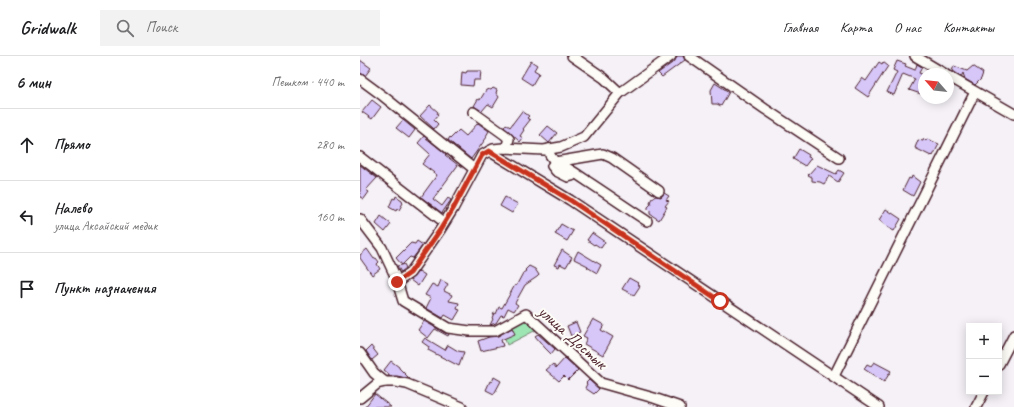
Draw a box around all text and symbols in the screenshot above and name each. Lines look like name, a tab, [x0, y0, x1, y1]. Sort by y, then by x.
search box	[100, 10, 380, 46]
text: Gridwalk	[20, 16, 76, 40]
icon: search	[114, 17, 136, 39]
text: Поиск	[146, 18, 177, 37]
text: Главная	[783, 19, 818, 36]
text: Карта	[840, 19, 872, 36]
text: О нас	[894, 19, 921, 36]
text: Контакты	[943, 19, 994, 36]
north arrow	[918, 68, 954, 104]
text: 6 мин	[16, 72, 51, 93]
text: Пешком · 440 m	[271, 74, 344, 90]
icon: ahead	[16, 134, 38, 156]
text: Прямо	[54, 135, 90, 154]
text: 280 m	[316, 137, 344, 153]
text: Налево	[54, 199, 92, 218]
icon: left	[16, 206, 38, 228]
text: 160 m	[316, 209, 344, 225]
text: улица Аксайский медик	[54, 218, 157, 234]
route end	[388, 273, 406, 291]
icon: arrive	[16, 278, 38, 300]
text: Пункт назначения	[54, 279, 156, 298]
route start	[711, 292, 729, 310]
street label: улица Достык	[533, 300, 613, 375]
map controls	[966, 323, 1002, 395]
button: +	[966, 323, 1002, 359]
button: −	[966, 359, 1002, 395]

